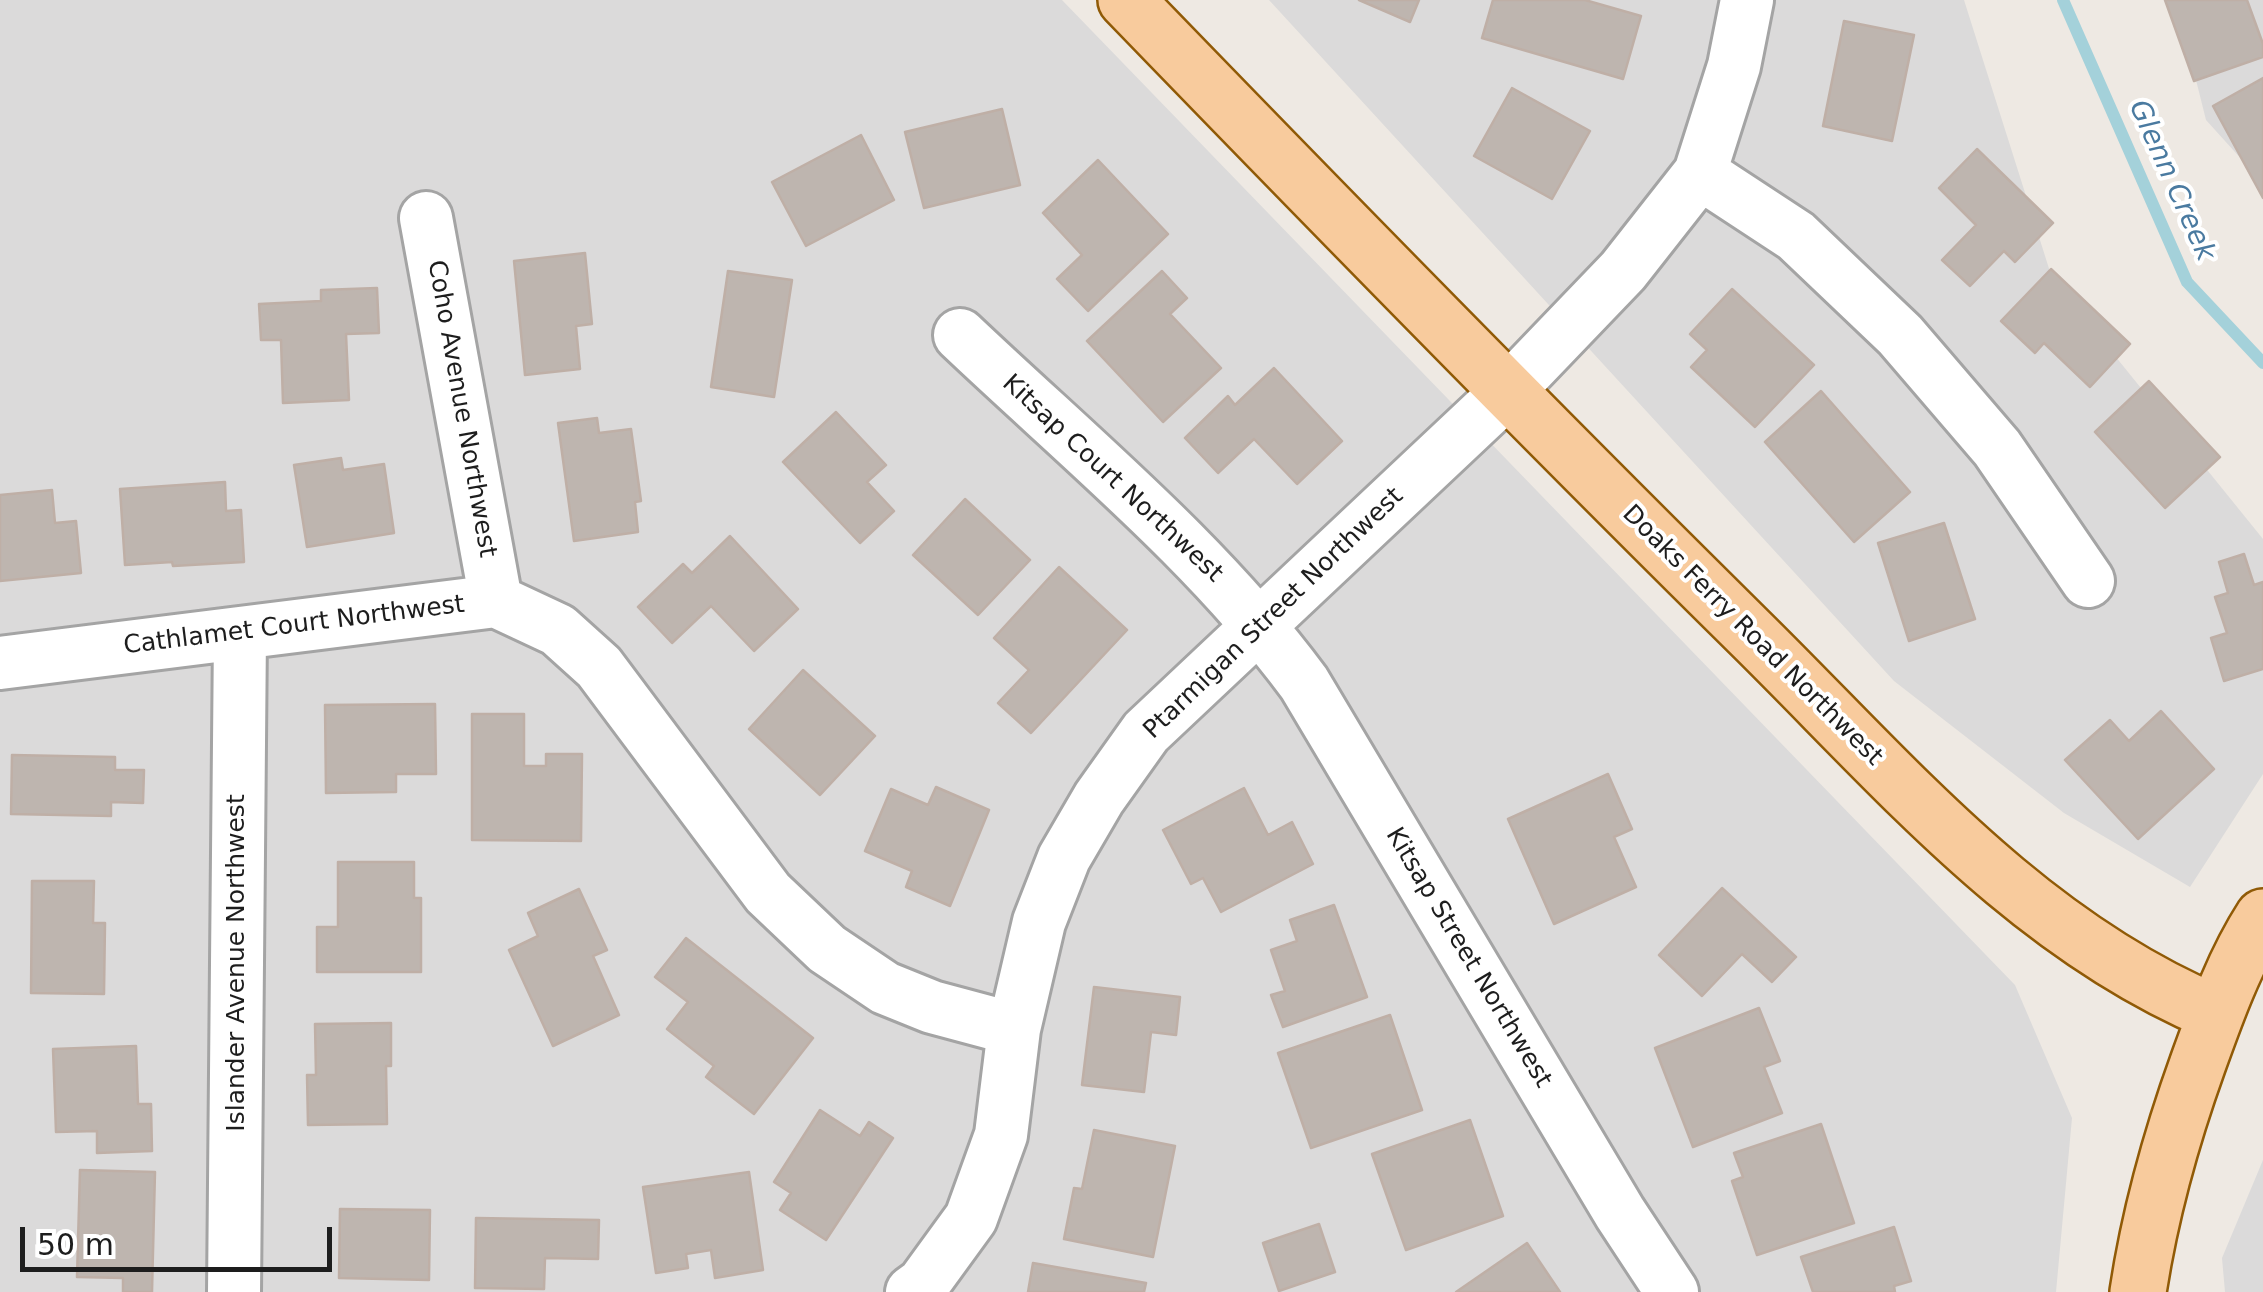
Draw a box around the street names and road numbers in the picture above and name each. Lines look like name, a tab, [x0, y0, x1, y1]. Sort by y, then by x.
street label: Coho Avenue Northwest	[420, 258, 502, 560]
street label: Kitsap Court Northwest	[996, 369, 1228, 589]
street label: Ptarmigan Street Northwest	[1138, 482, 1410, 746]
street label: Doaks Ferry Road Northwest	[1616, 500, 1888, 772]
street label: Cathlamet Court Northwest	[122, 590, 466, 662]
street label: Islander Avenue Northwest	[222, 794, 252, 1132]
street label: Kitsap Street Northwest	[1378, 823, 1558, 1093]

